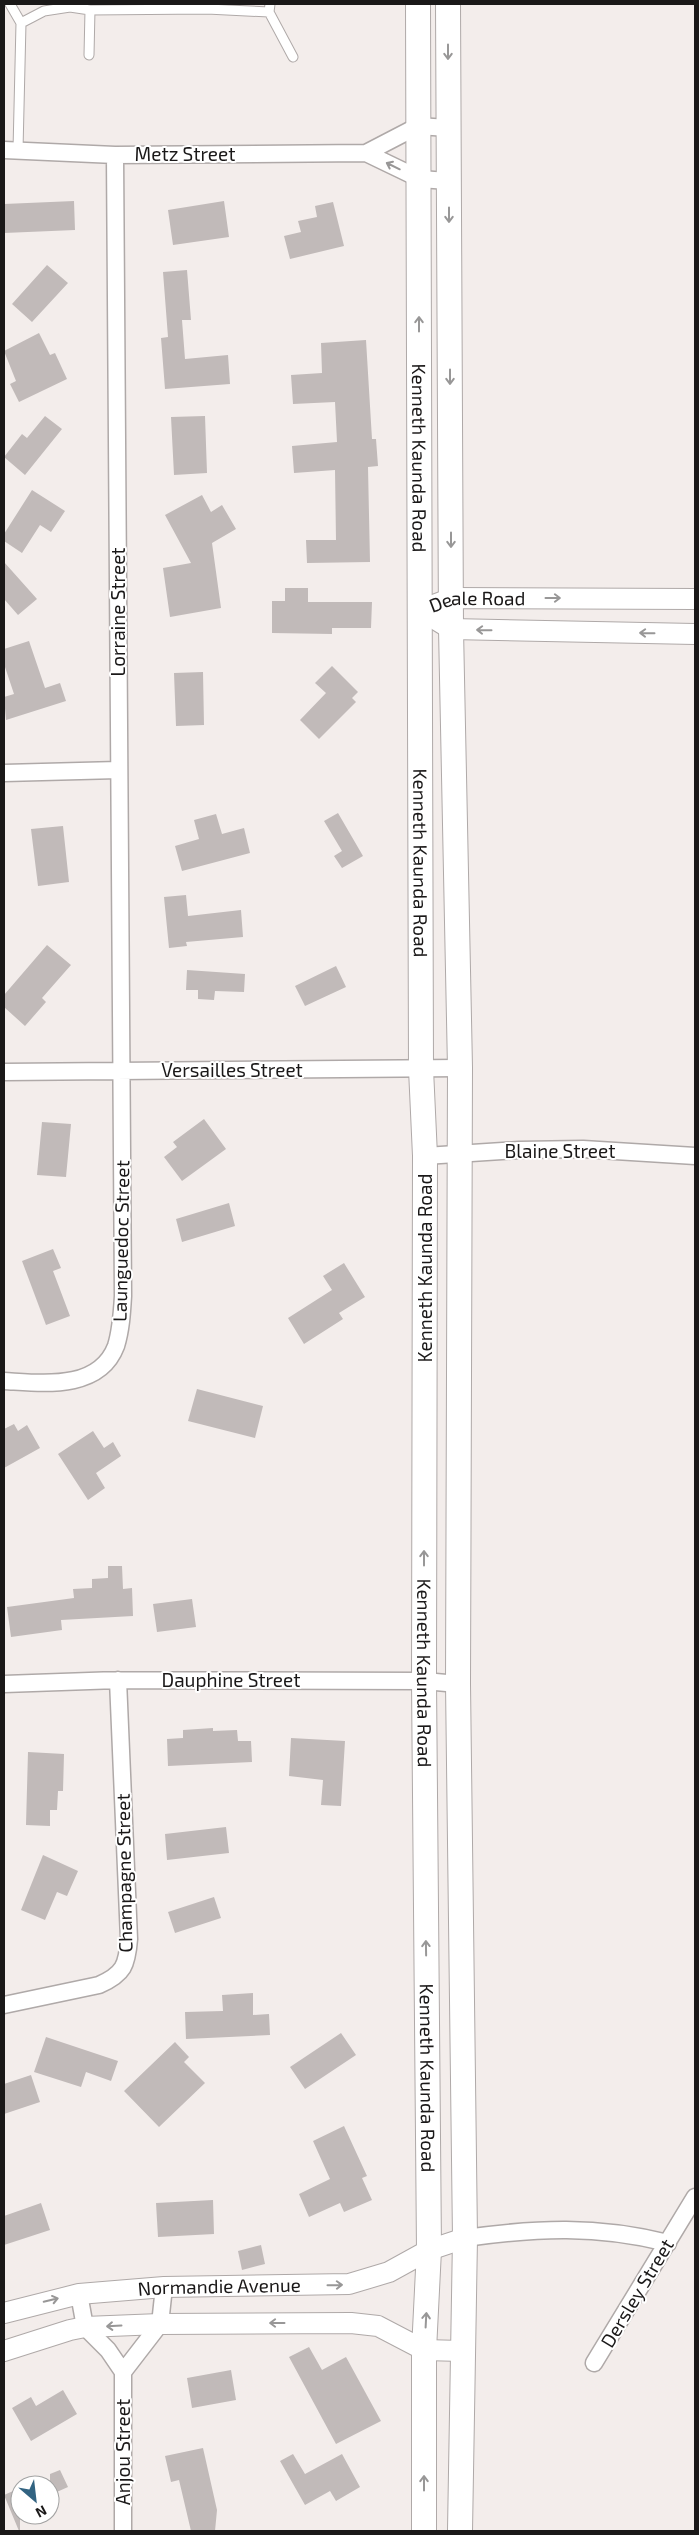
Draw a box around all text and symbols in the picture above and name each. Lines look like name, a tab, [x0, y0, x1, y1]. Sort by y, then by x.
one-way arrow	[443, 44, 453, 60]
street label: Metz Street	[135, 142, 235, 165]
one-way arrow	[386, 161, 401, 170]
one-way arrow	[444, 206, 454, 223]
one-way arrow	[414, 316, 424, 332]
street label: Kenneth Kaunda Road	[408, 363, 432, 553]
one-way arrow	[445, 369, 455, 385]
one-way arrow	[446, 532, 456, 548]
street label: Lorraine Street	[106, 547, 129, 677]
street label: Deale Road	[426, 586, 525, 617]
one-way arrow	[545, 594, 561, 603]
one-way arrow	[476, 625, 492, 634]
one-way arrow	[639, 628, 655, 638]
street label: Kenneth Kaunda Road	[409, 768, 433, 958]
street label: Versailles Street	[161, 1058, 303, 1081]
street label: Blaine Street	[505, 1139, 615, 1162]
street label: Launguedoc Street	[108, 1160, 133, 1322]
street label: Kenneth Kaunda Road	[413, 1174, 436, 1362]
one-way arrow	[419, 1550, 429, 1566]
street label: Kenneth Kaunda Road	[413, 1578, 437, 1767]
street label: Dauphine Street	[162, 1668, 300, 1691]
street label: Champagne Street	[111, 1793, 136, 1953]
one-way arrow	[421, 1940, 431, 1956]
street label: Kenneth Kaunda Road	[416, 1983, 440, 2172]
street label: Dersley Street	[595, 2234, 678, 2351]
street label: Normandie Avenue	[137, 2273, 301, 2300]
one-way arrow	[326, 2280, 342, 2290]
one-way arrow	[42, 2295, 58, 2304]
one-way arrow	[421, 2312, 430, 2328]
one-way arrow	[269, 2318, 285, 2328]
one-way arrow	[106, 2321, 122, 2330]
street label: Anjou Street	[111, 2399, 134, 2505]
north arrow	[10, 2475, 60, 2525]
one-way arrow	[419, 2475, 429, 2491]
text: N	[33, 2502, 50, 2522]

